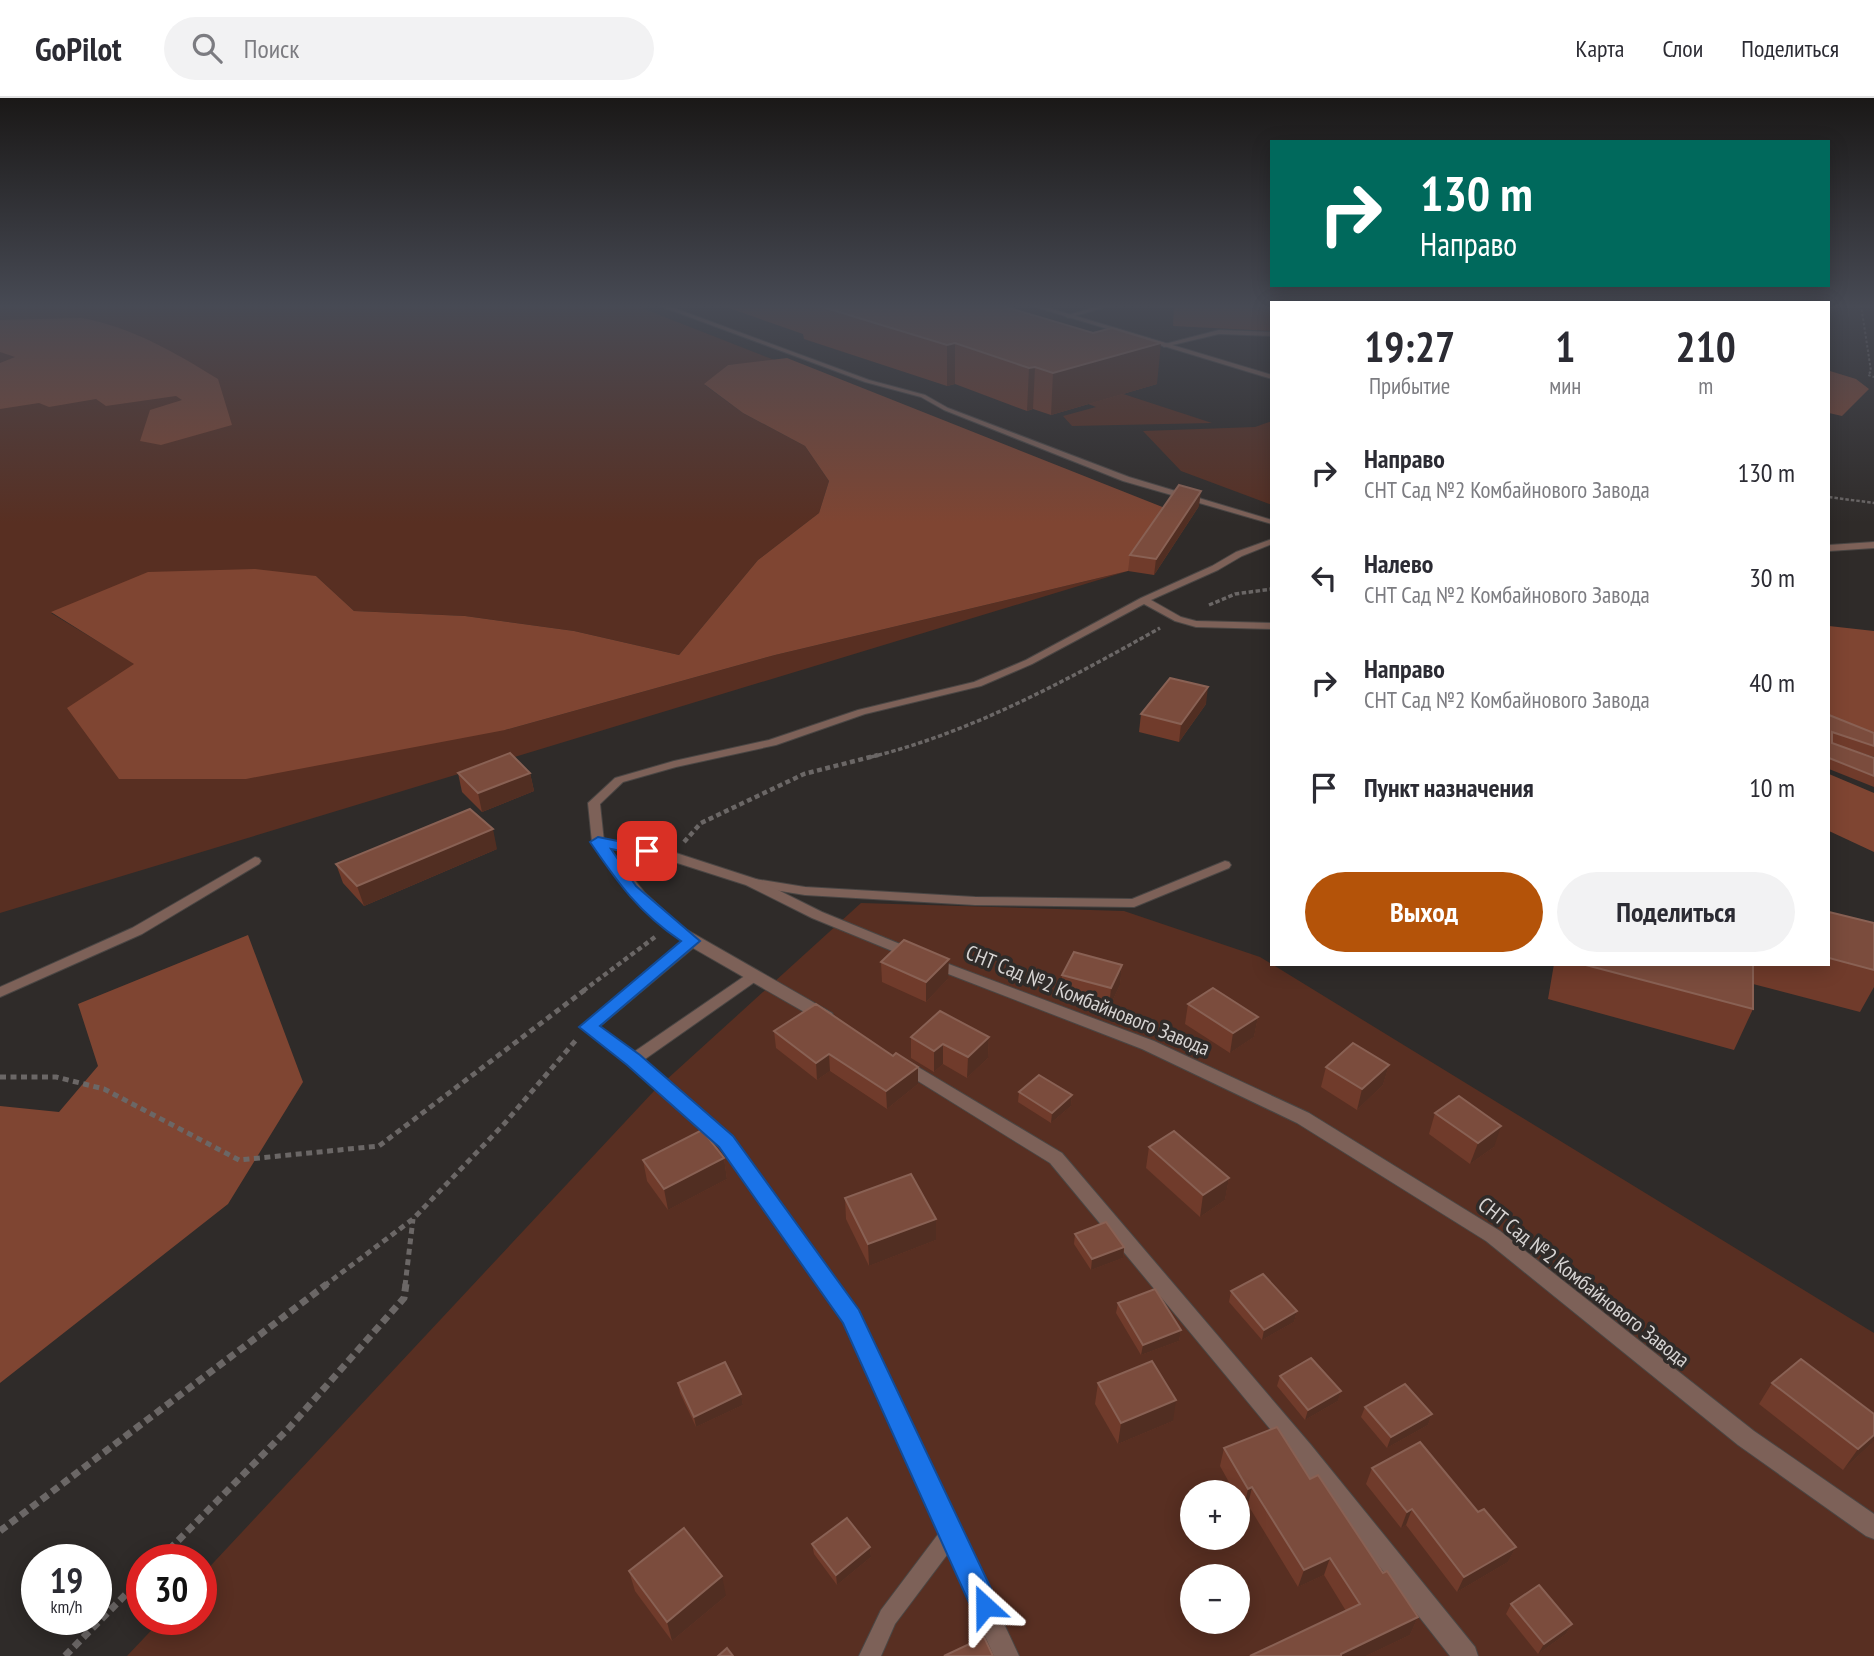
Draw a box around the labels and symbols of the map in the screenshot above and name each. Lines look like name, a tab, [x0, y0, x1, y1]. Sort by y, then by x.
pin	[617, 821, 677, 881]
street label: СНТ Сад №2 Комбайнового Завода	[962, 939, 1214, 1061]
street label: СНТ Сад №2 Комбайнового Завода	[1473, 1191, 1695, 1373]
speed limit sign: 30	[126, 1544, 217, 1635]
position arrow	[948, 1569, 1022, 1643]

